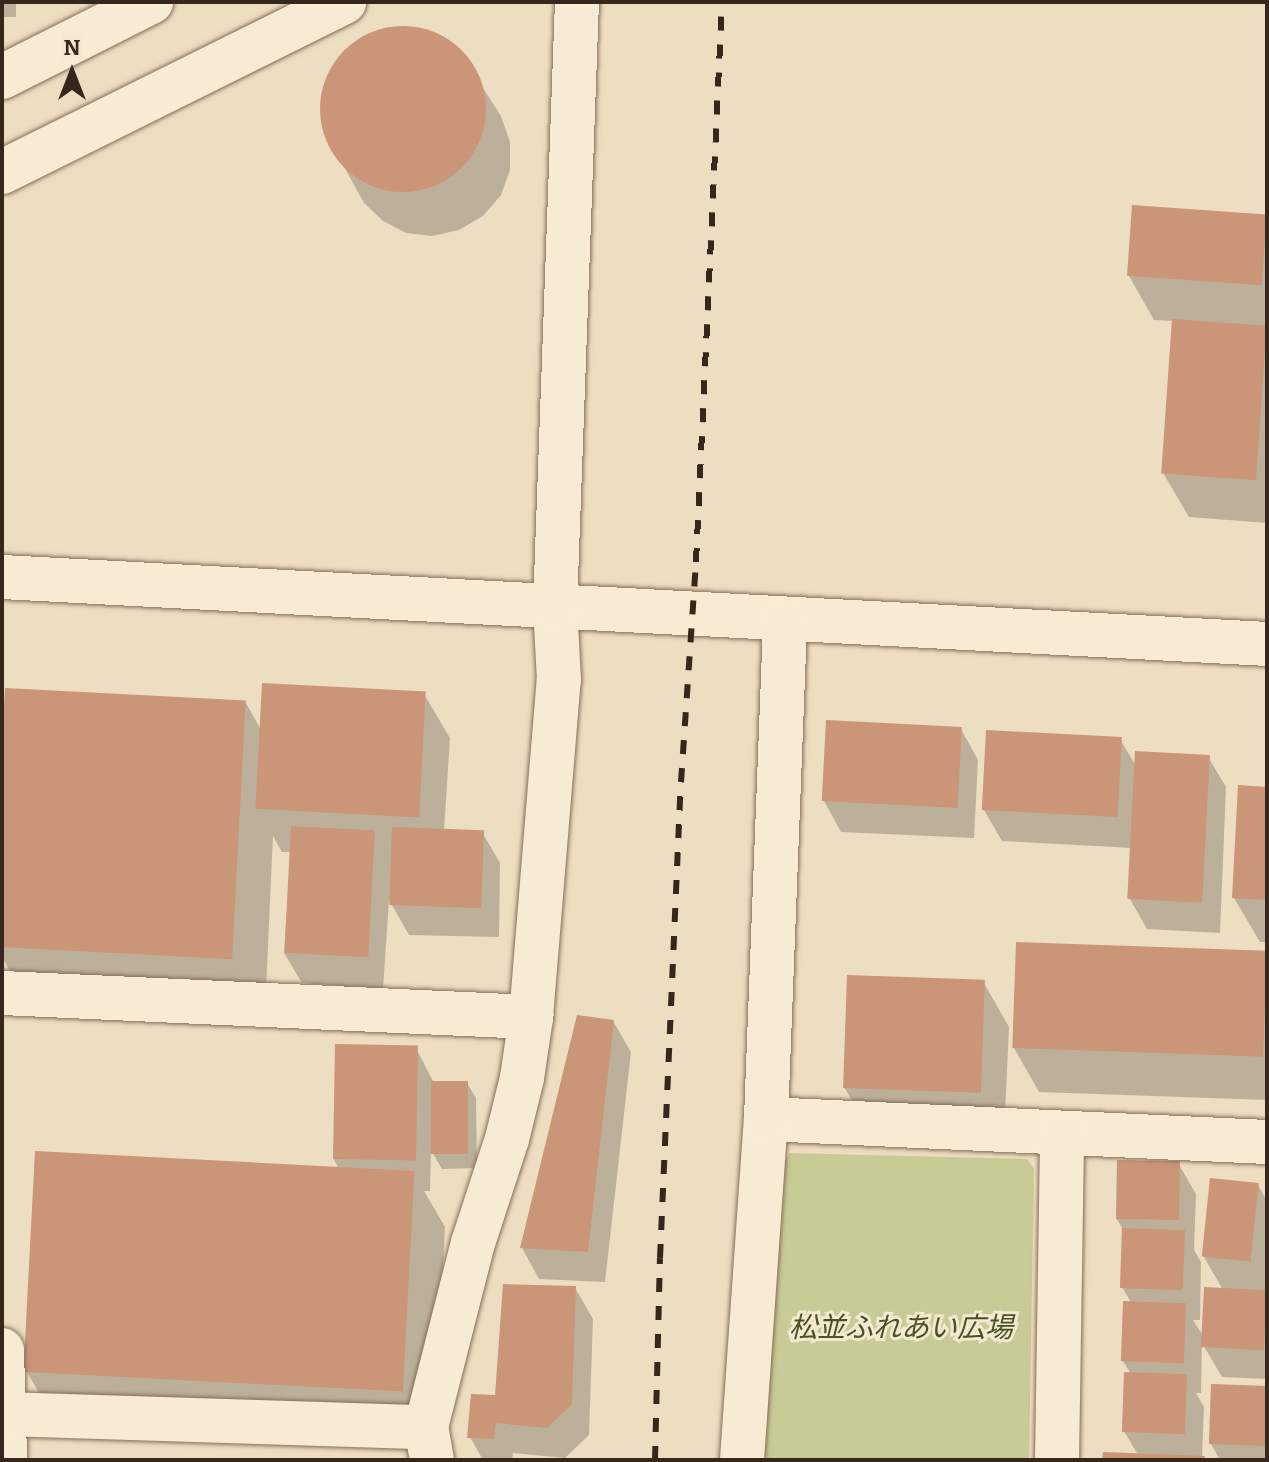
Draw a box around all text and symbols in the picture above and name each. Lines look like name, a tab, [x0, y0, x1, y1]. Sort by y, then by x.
north arrow	[32, 32, 112, 112]
text: N	[64, 34, 80, 61]
park label: 松並ふれあい広場	[789, 1311, 1013, 1345]

